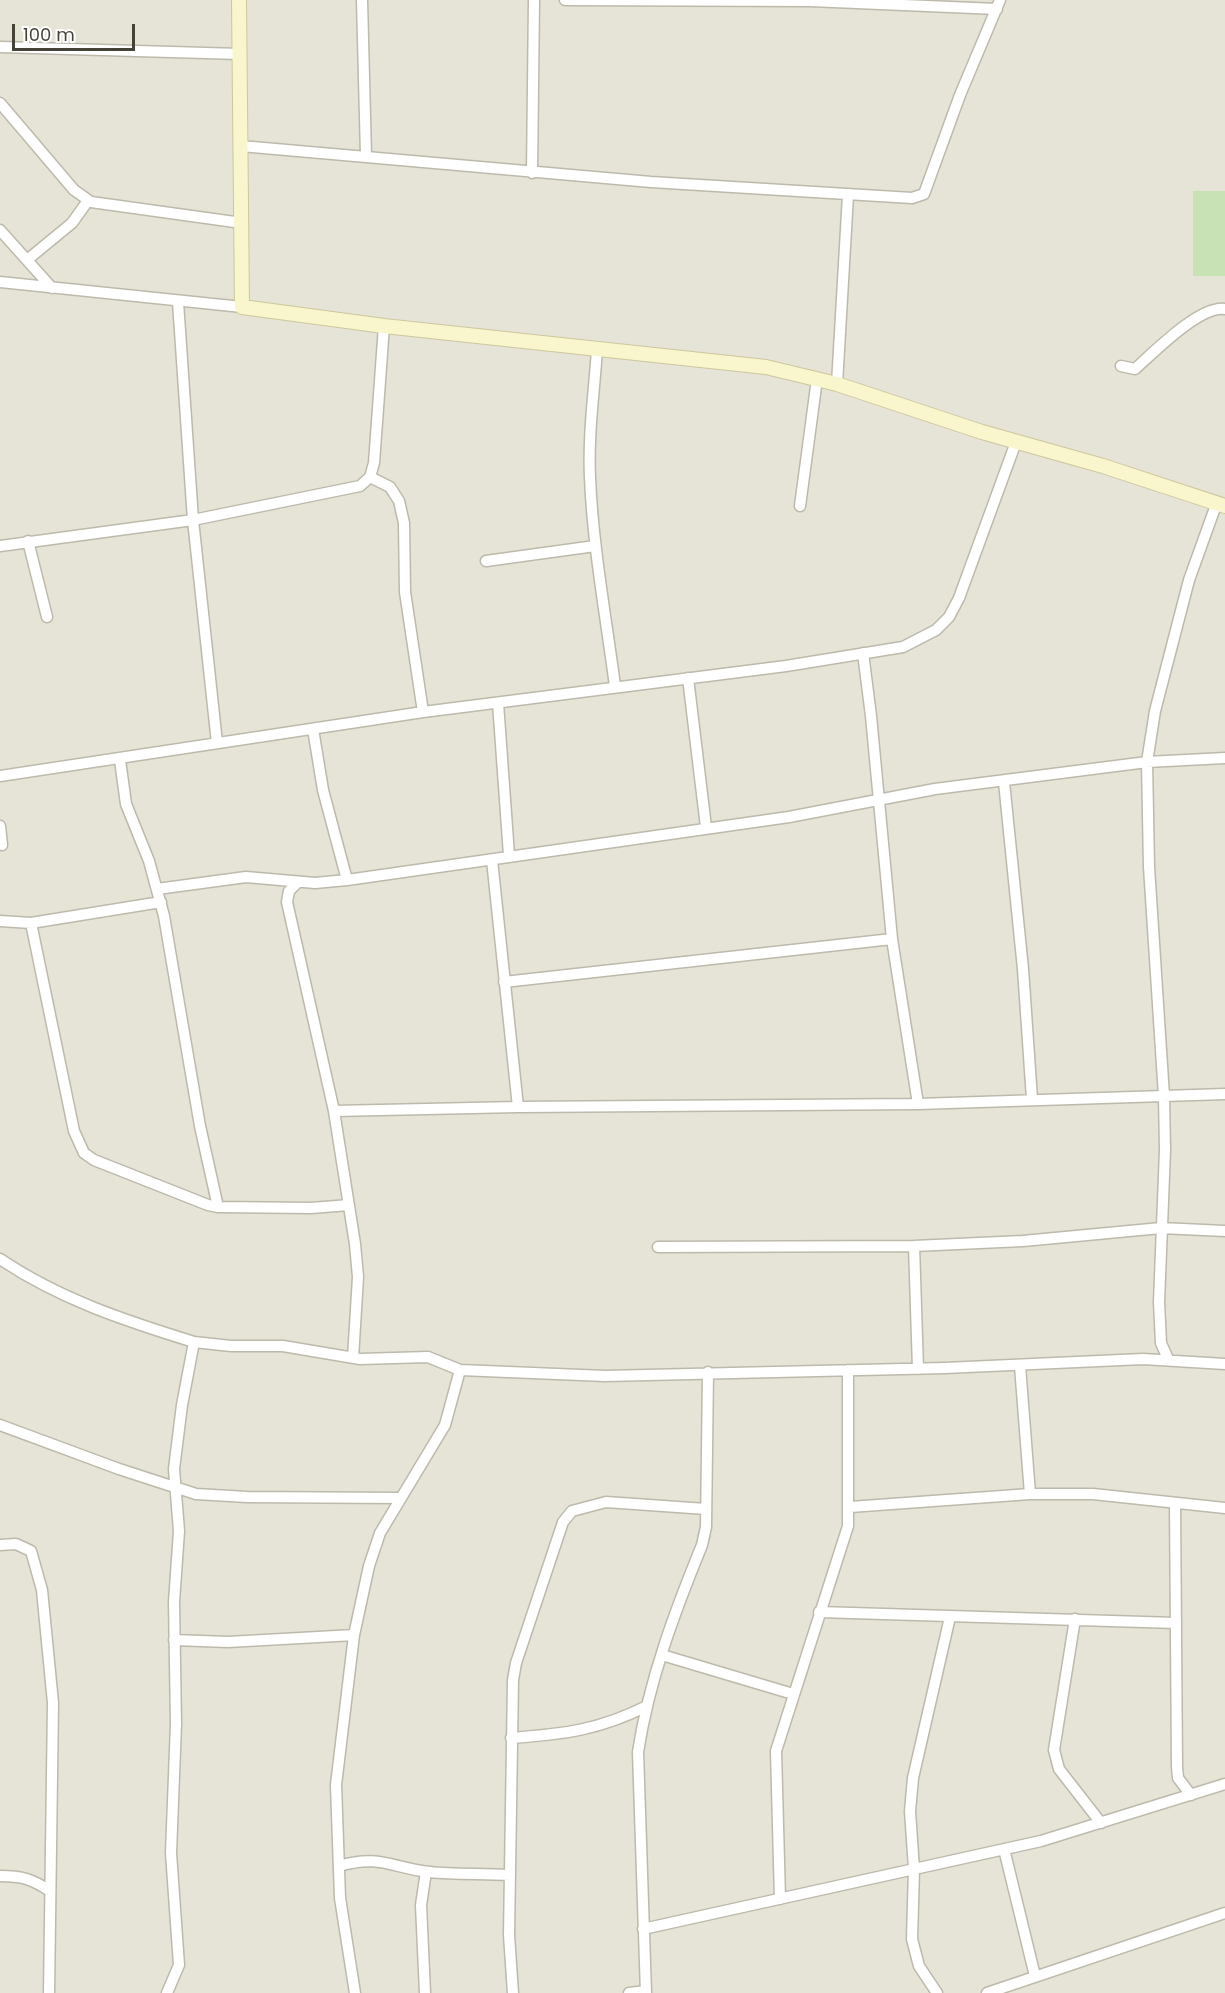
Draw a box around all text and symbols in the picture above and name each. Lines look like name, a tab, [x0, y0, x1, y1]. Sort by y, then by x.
scale bar	[15, 12, 138, 50]
text: 100 m	[23, 22, 75, 47]

